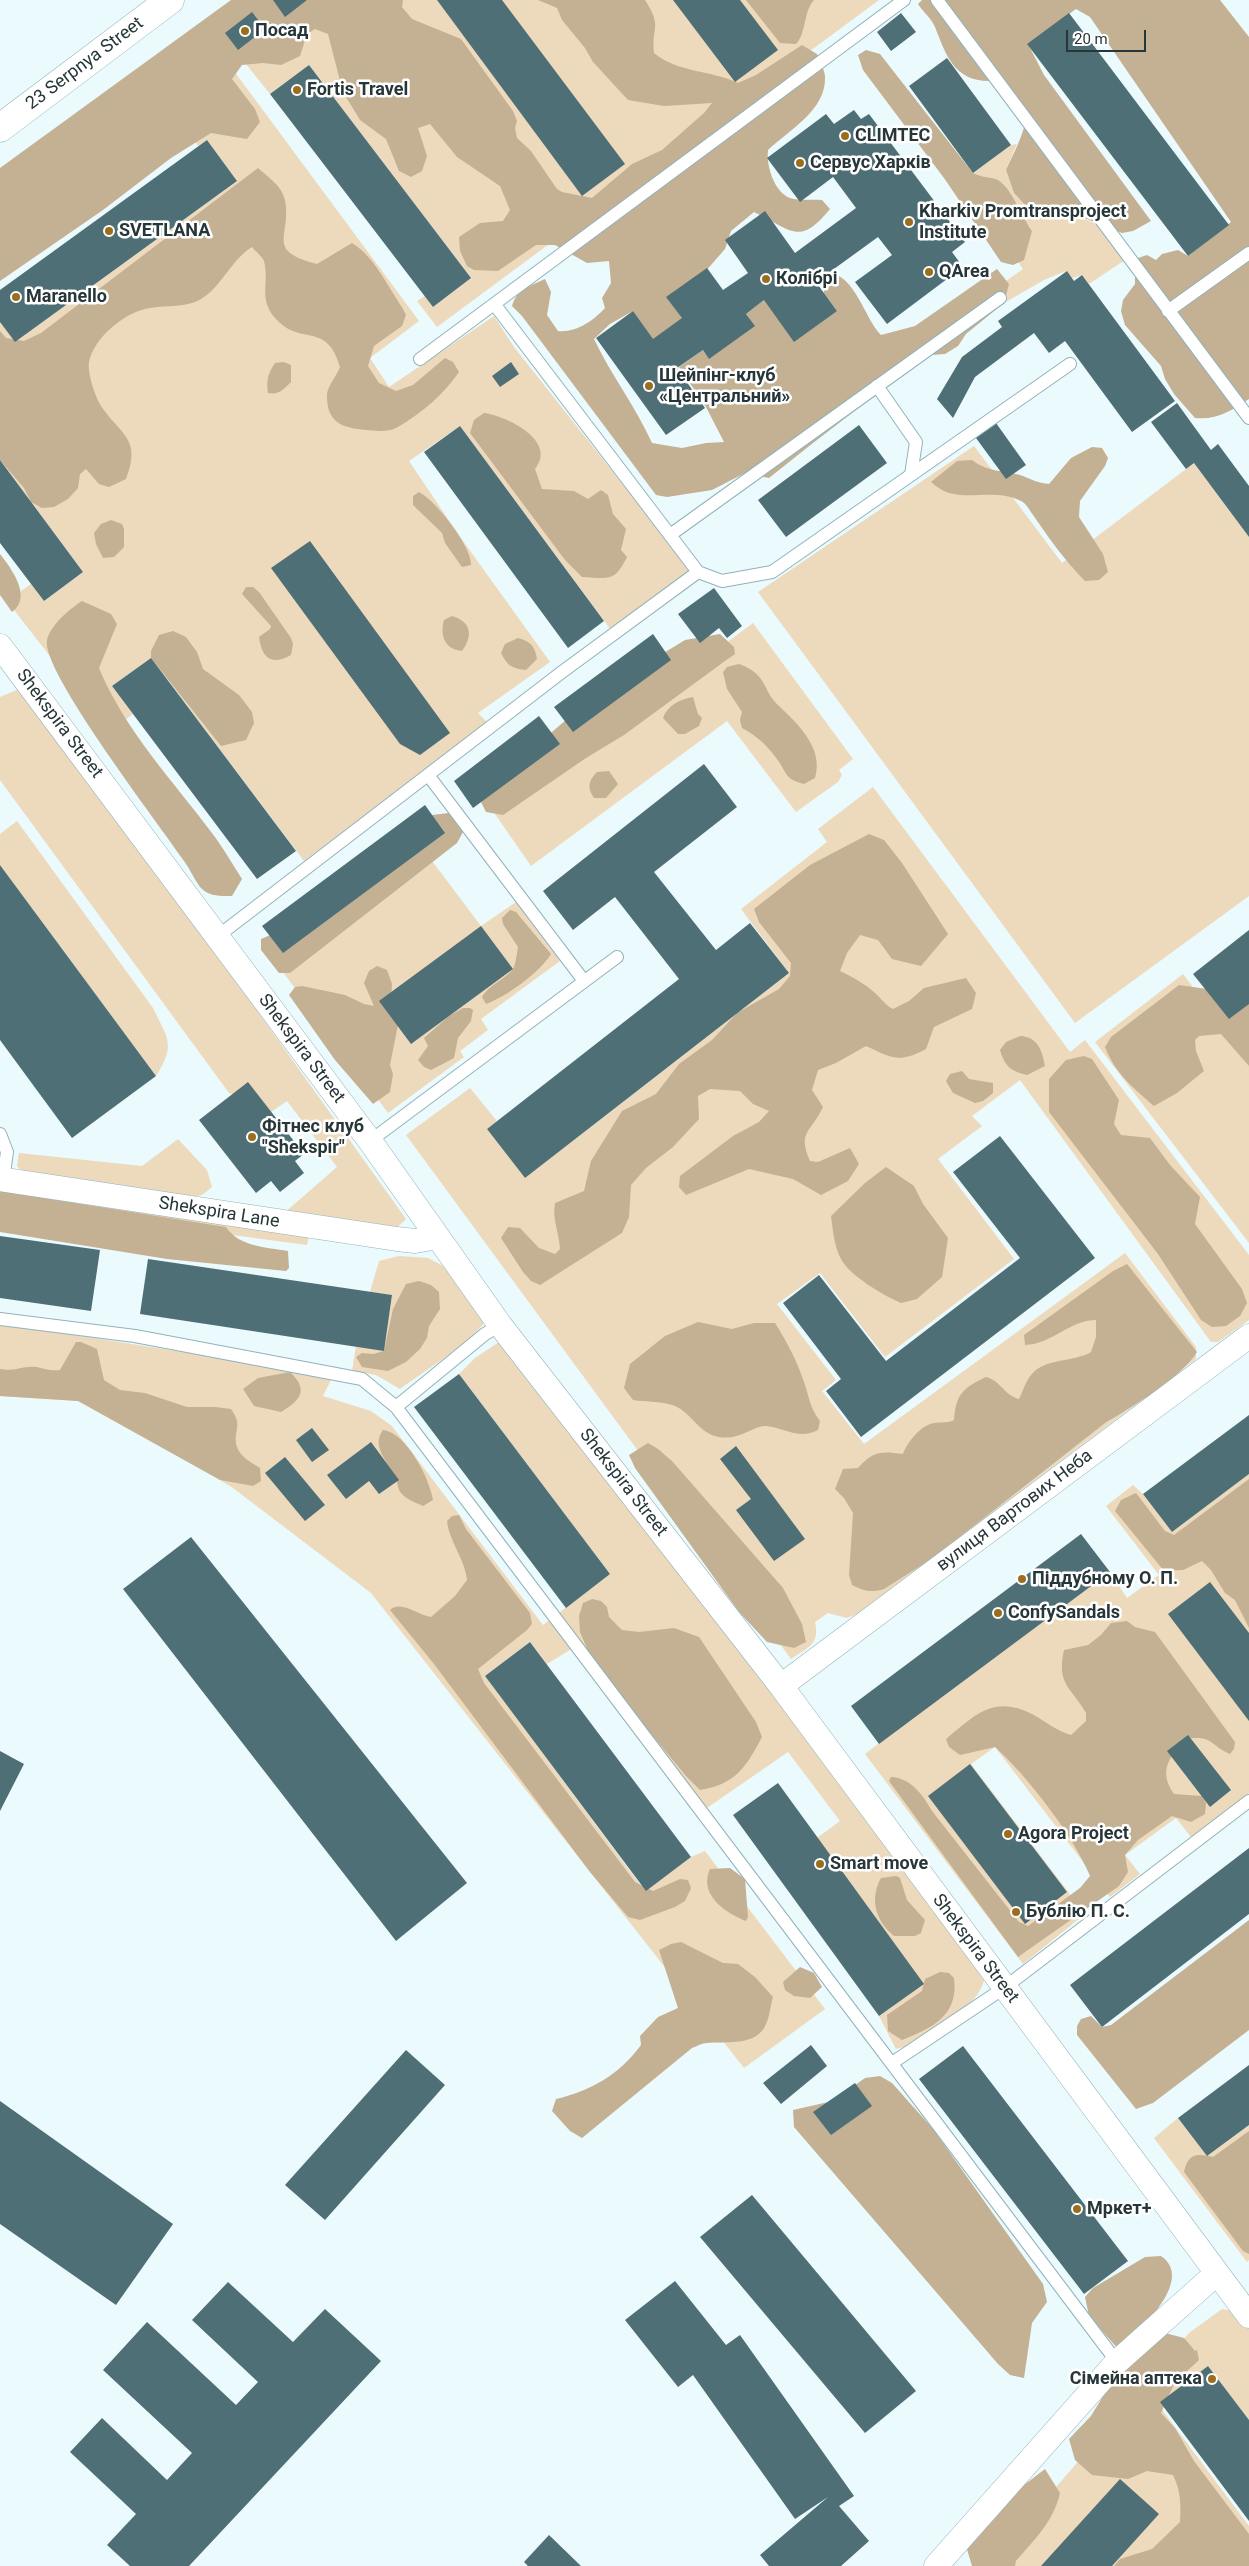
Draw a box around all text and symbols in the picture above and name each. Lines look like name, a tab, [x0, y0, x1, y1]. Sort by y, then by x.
street label: 23 Serpnya Street	[22, 13, 148, 115]
place label: Посад	[255, 20, 308, 42]
scale bar	[1069, 20, 1149, 52]
marker: Посад	[239, 25, 251, 37]
text: 20 m	[1074, 30, 1108, 48]
place label: Fortis Travel	[307, 79, 408, 101]
marker: Fortis Travel	[291, 84, 303, 96]
place label: CLIMTEC	[855, 125, 930, 147]
marker: CLIMTEC	[839, 130, 851, 142]
place label: Сервус Харків	[810, 152, 931, 174]
marker: Сервус Харків	[794, 157, 806, 169]
place label: Kharkiv Promtransproject Institute	[919, 201, 1126, 243]
marker: Kharkiv Promtransproject Institute	[903, 216, 915, 228]
place label: SVETLANA	[119, 220, 210, 242]
marker: SVETLANA	[103, 225, 115, 237]
place label: QArea	[939, 261, 989, 283]
marker: QArea	[923, 266, 935, 278]
place label: Колібрі	[776, 268, 837, 290]
marker: Колібрі	[760, 273, 772, 285]
place label: Maranello	[26, 286, 107, 308]
marker: Maranello	[10, 291, 22, 303]
place label: Шейпінг-клуб «Центральний»	[659, 365, 790, 408]
marker: Шейпінг-клуб «Центральний»	[643, 380, 655, 392]
street label: Shekspira Street	[11, 665, 107, 783]
street label: Shekspira Street	[253, 990, 349, 1108]
place label: Фітнес клуб "Shekspir"	[262, 1116, 364, 1158]
marker: Фітнес клуб "Shekspir"	[246, 1131, 258, 1143]
street label: Shekspira Lane	[157, 1193, 281, 1233]
street label: Shekspira Street	[574, 1425, 672, 1541]
street label: вулиця Вартових Неба	[933, 1445, 1097, 1577]
place label: Піддубному О. П.	[1032, 1568, 1178, 1590]
marker: Піддубному О. П.	[1016, 1573, 1028, 1585]
place label: ConfySandals	[1008, 1602, 1120, 1624]
marker: ConfySandals	[992, 1607, 1004, 1619]
place label: Agora Project	[1018, 1823, 1129, 1845]
marker: Agora Project	[1002, 1828, 1014, 1840]
place label: Smart move	[830, 1853, 928, 1875]
marker: Smart move	[814, 1858, 826, 1870]
street label: Shekspira Street	[927, 1890, 1023, 2008]
place label: Бублію П. С.	[1026, 1901, 1130, 1923]
marker: Бублію П. С.	[1010, 1906, 1022, 1918]
place label: Мркет+	[1087, 2198, 1151, 2220]
marker: Мркет+	[1071, 2203, 1083, 2215]
place label: Сімейна аптека	[1070, 2368, 1202, 2390]
marker: Сімейна аптека	[1206, 2373, 1218, 2385]

